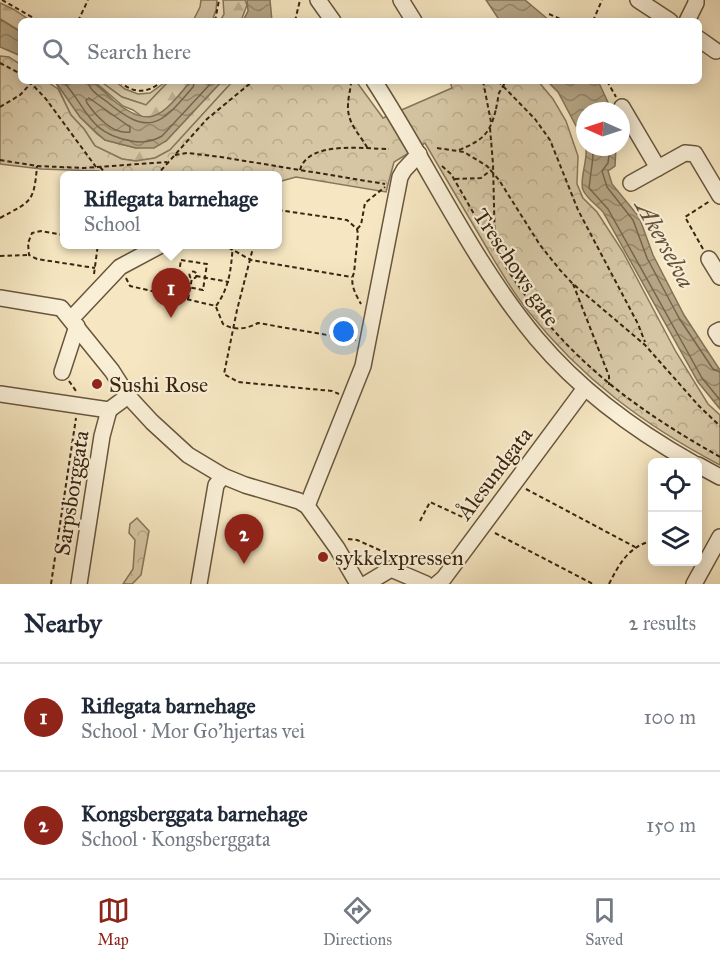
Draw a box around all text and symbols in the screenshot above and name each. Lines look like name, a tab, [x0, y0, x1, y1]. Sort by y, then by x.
search box	[18, 18, 702, 84]
icon: search	[39, 35, 72, 68]
text: Search here	[87, 38, 191, 65]
north arrow	[576, 102, 630, 156]
popup	[60, 171, 282, 249]
text: Riflegata barnehage	[84, 185, 258, 212]
water label: Akerselva	[627, 192, 701, 293]
street label: Treschows gate	[467, 203, 566, 331]
text: School	[84, 212, 140, 236]
pin: 1	[152, 268, 190, 318]
your location	[329, 317, 358, 346]
place label: Sushi Rose	[109, 371, 208, 398]
marker: Sushi Rose	[90, 377, 104, 391]
street label: Ålesundgata	[450, 421, 538, 526]
street label: Sarpsborggata	[48, 428, 95, 558]
map controls	[648, 458, 702, 566]
button: locate	[648, 458, 702, 512]
button: layers	[648, 512, 702, 566]
pin: 2	[224, 514, 264, 564]
place label: sykkelxpressen	[335, 544, 464, 571]
marker: sykkelxpressen	[316, 550, 330, 564]
text: Nearby	[24, 607, 102, 639]
text: 2 results	[628, 611, 696, 635]
text: Riflegata barnehage	[81, 692, 256, 719]
text: 1	[40, 705, 47, 729]
text: 100 m	[644, 705, 696, 729]
text: School · Mor Go’hjertas vei	[81, 719, 305, 743]
text: Kongsberggata barnehage	[81, 800, 308, 827]
text: 2	[39, 813, 48, 837]
text: 150 m	[646, 813, 696, 837]
text: School · Kongsberggata	[81, 827, 271, 851]
tab: Map	[97, 894, 130, 949]
tab: Directions	[323, 894, 392, 949]
tab: Saved	[585, 894, 623, 949]

